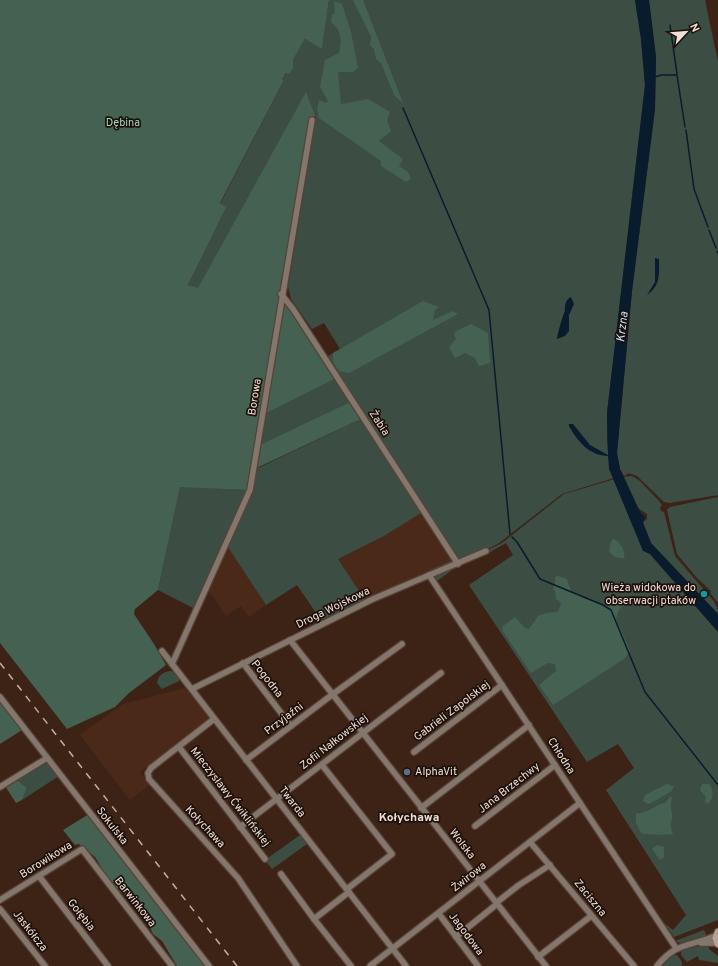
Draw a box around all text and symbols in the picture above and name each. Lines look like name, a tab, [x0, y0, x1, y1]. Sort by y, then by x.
north arrow	[666, 12, 706, 52]
text: N	[686, 21, 702, 35]
park label: Dębina	[106, 116, 140, 130]
water label: Krzna	[613, 310, 633, 343]
street label: Borowa	[245, 377, 265, 416]
street label: Żabia	[366, 407, 393, 439]
place label: Wieża widokowa do obserwacji ptaków	[601, 581, 696, 608]
street label: Droga Wojskowa	[294, 584, 372, 632]
marker: Wieża widokowa do obserwacji ptaków	[699, 589, 709, 599]
street label: Pogodna	[248, 657, 286, 701]
street label: Gabrieli Zapolskiej	[411, 678, 493, 744]
street label: Przyjaźni	[262, 700, 306, 738]
street label: Zofii Nałkowskiej	[297, 711, 371, 773]
street label: Chłodna	[544, 735, 578, 777]
street label: Mieczysławy Ćwiklińskiej	[187, 744, 274, 849]
street label: Jana Brzechwy	[475, 759, 543, 817]
place label: AlphaVit	[415, 765, 457, 779]
marker: AlphaVit	[402, 767, 412, 777]
street label: Twarda	[276, 784, 309, 821]
street label: Kołychawa	[182, 803, 228, 851]
street label: Sokulska	[93, 804, 131, 848]
district label: Kołychawa	[379, 810, 439, 826]
street label: Wolska	[446, 826, 478, 862]
street label: Borowikowa	[17, 838, 75, 882]
street label: Żwirowa	[448, 858, 490, 895]
street label: Barwinkowa	[111, 874, 159, 930]
street label: Zaciszna	[571, 876, 609, 920]
street label: Gołębia	[64, 896, 98, 934]
street label: Jaskółcza	[10, 908, 50, 954]
street label: Jagodowa	[445, 910, 487, 958]

